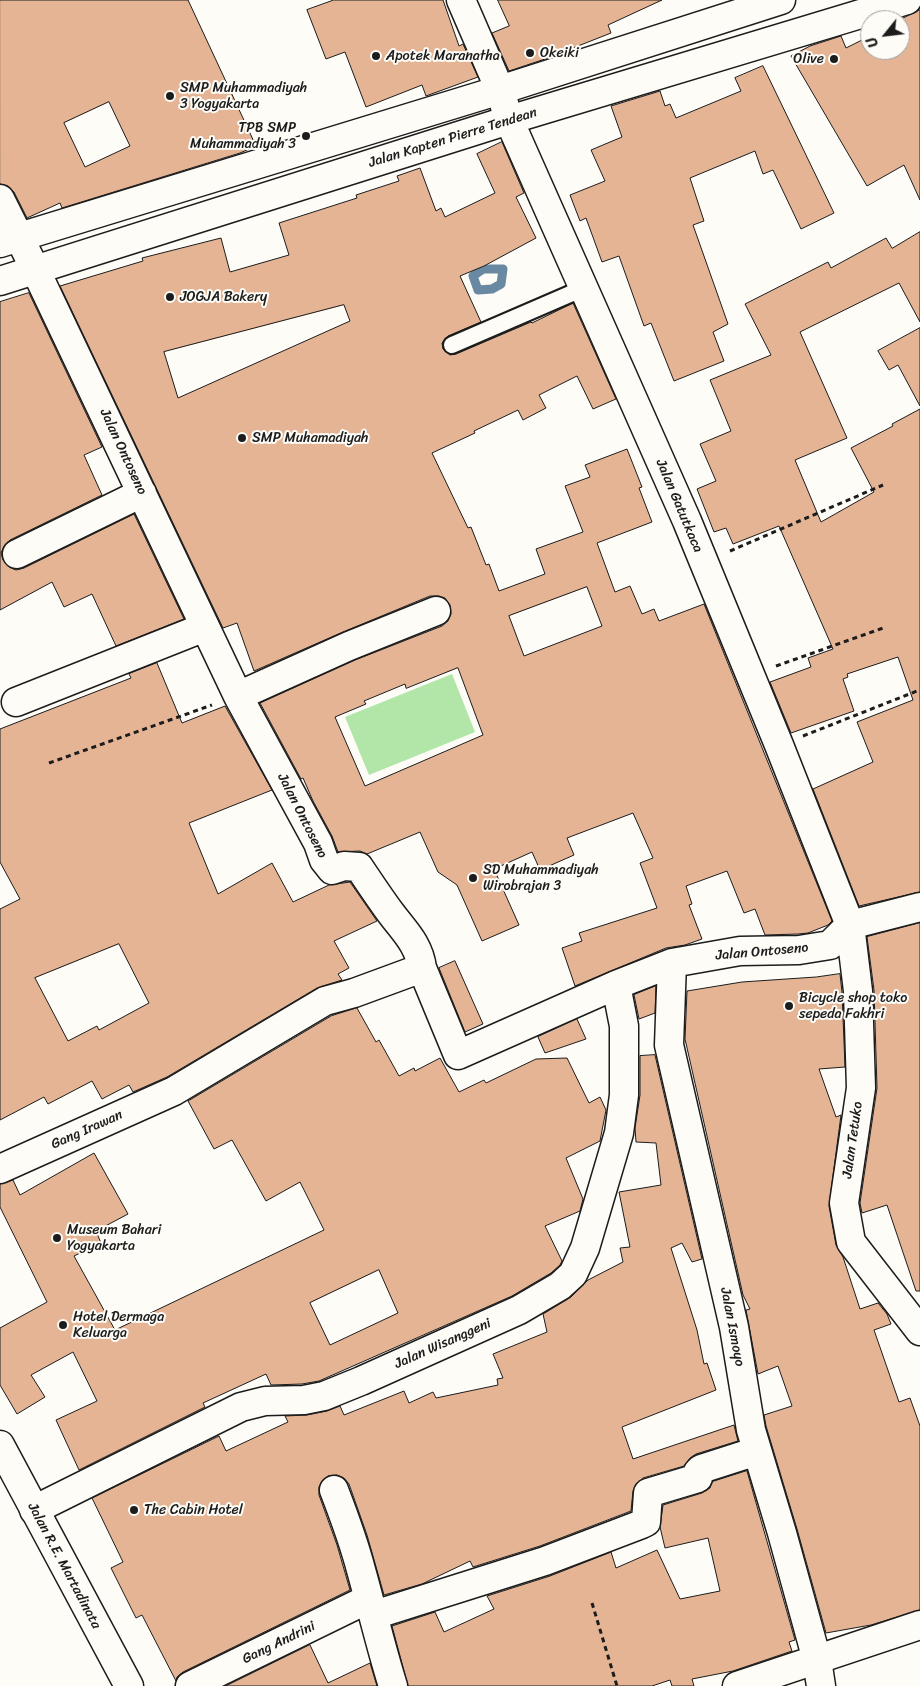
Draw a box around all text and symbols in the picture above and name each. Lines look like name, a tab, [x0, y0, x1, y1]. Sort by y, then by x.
north arrow	[860, 10, 910, 60]
text: U	[859, 32, 886, 52]
place label: Okeiki	[540, 45, 579, 61]
marker: Okeiki	[524, 47, 536, 59]
place label: Apotek Maranatha	[386, 48, 500, 64]
marker: Apotek Maranatha	[370, 50, 382, 62]
place label: Olive	[793, 51, 824, 67]
marker: Olive	[828, 53, 840, 65]
place label: SMP Muhammadiyah 3 Yogyakarta	[180, 80, 307, 112]
marker: SMP Muhammadiyah 3 Yogyakarta	[164, 90, 176, 102]
street label: Jalan Kapten Pierre Tendean	[367, 104, 539, 172]
place label: TPB SMP Muhammadiyah 3	[190, 120, 296, 152]
marker: TPB SMP Muhammadiyah 3	[300, 130, 312, 142]
place label: JOGJA Bakery	[180, 289, 267, 305]
marker: JOGJA Bakery	[164, 291, 176, 303]
street label: Jalan Ontoseno	[96, 406, 150, 498]
place label: SMP Muhamadiyah	[252, 430, 368, 446]
marker: SMP Muhamadiyah	[236, 432, 248, 444]
street label: Jalan Gatutkaca	[652, 457, 706, 555]
street label: Jalan Ontoseno	[273, 771, 331, 861]
place label: SD Muhammadiyah Wirobrajan 3	[483, 862, 598, 894]
marker: SD Muhammadiyah Wirobrajan 3	[467, 872, 479, 884]
street label: Jalan Ontoseno	[715, 940, 809, 964]
place label: Bicycle shop toko sepeda Fakhri	[799, 990, 907, 1022]
marker: Bicycle shop toko sepeda Fakhri	[783, 1000, 795, 1012]
street label: Jalan Tetuko	[839, 1100, 867, 1180]
street label: Gang Irawan	[49, 1107, 125, 1153]
place label: Museum Bahari Yogyakarta	[67, 1222, 161, 1254]
marker: Museum Bahari Yogyakarta	[51, 1232, 63, 1244]
street label: Jalan Ismoyo	[716, 1286, 748, 1368]
place label: Hotel Dermaga Keluarga	[73, 1309, 164, 1341]
street label: Jalan Wisanggeni	[392, 1315, 494, 1373]
marker: Hotel Dermaga Keluarga	[57, 1319, 69, 1331]
street label: Jalan R.E. Martadinata	[24, 1500, 104, 1632]
place label: The Cabin Hotel	[144, 1502, 243, 1518]
marker: The Cabin Hotel	[128, 1504, 140, 1516]
street label: Gang Andrini	[240, 1618, 318, 1668]

